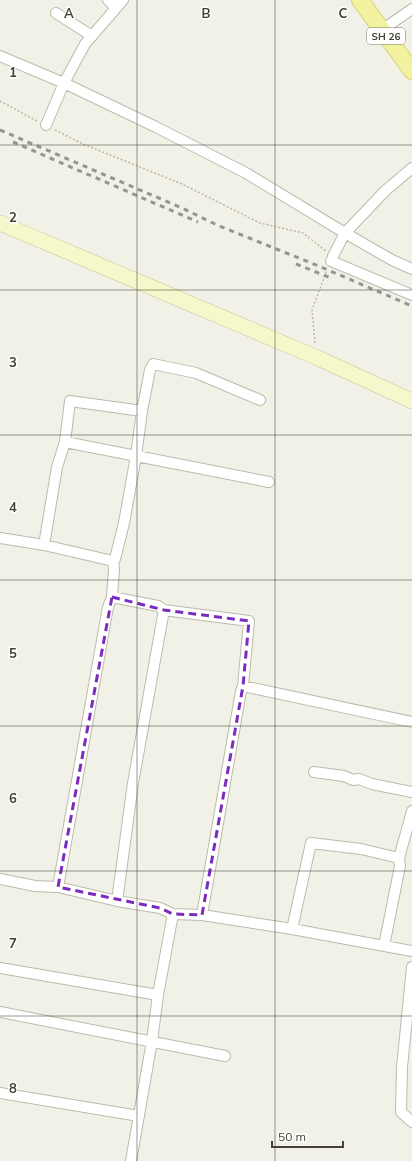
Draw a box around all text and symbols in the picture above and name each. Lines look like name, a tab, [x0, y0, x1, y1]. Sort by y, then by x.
text: A	[64, 5, 74, 21]
text: B	[202, 5, 211, 21]
text: C	[339, 5, 348, 21]
road number: SH 26	[367, 28, 405, 44]
text: 1	[9, 64, 17, 80]
text: 2	[9, 209, 17, 225]
text: 3	[9, 354, 17, 370]
text: 4	[9, 499, 17, 515]
text: 5	[9, 645, 17, 661]
text: 6	[9, 790, 17, 806]
text: 7	[9, 935, 17, 951]
text: 8	[9, 1080, 17, 1096]
scale bar	[272, 1123, 343, 1149]
text: 50 m	[278, 1129, 306, 1144]

